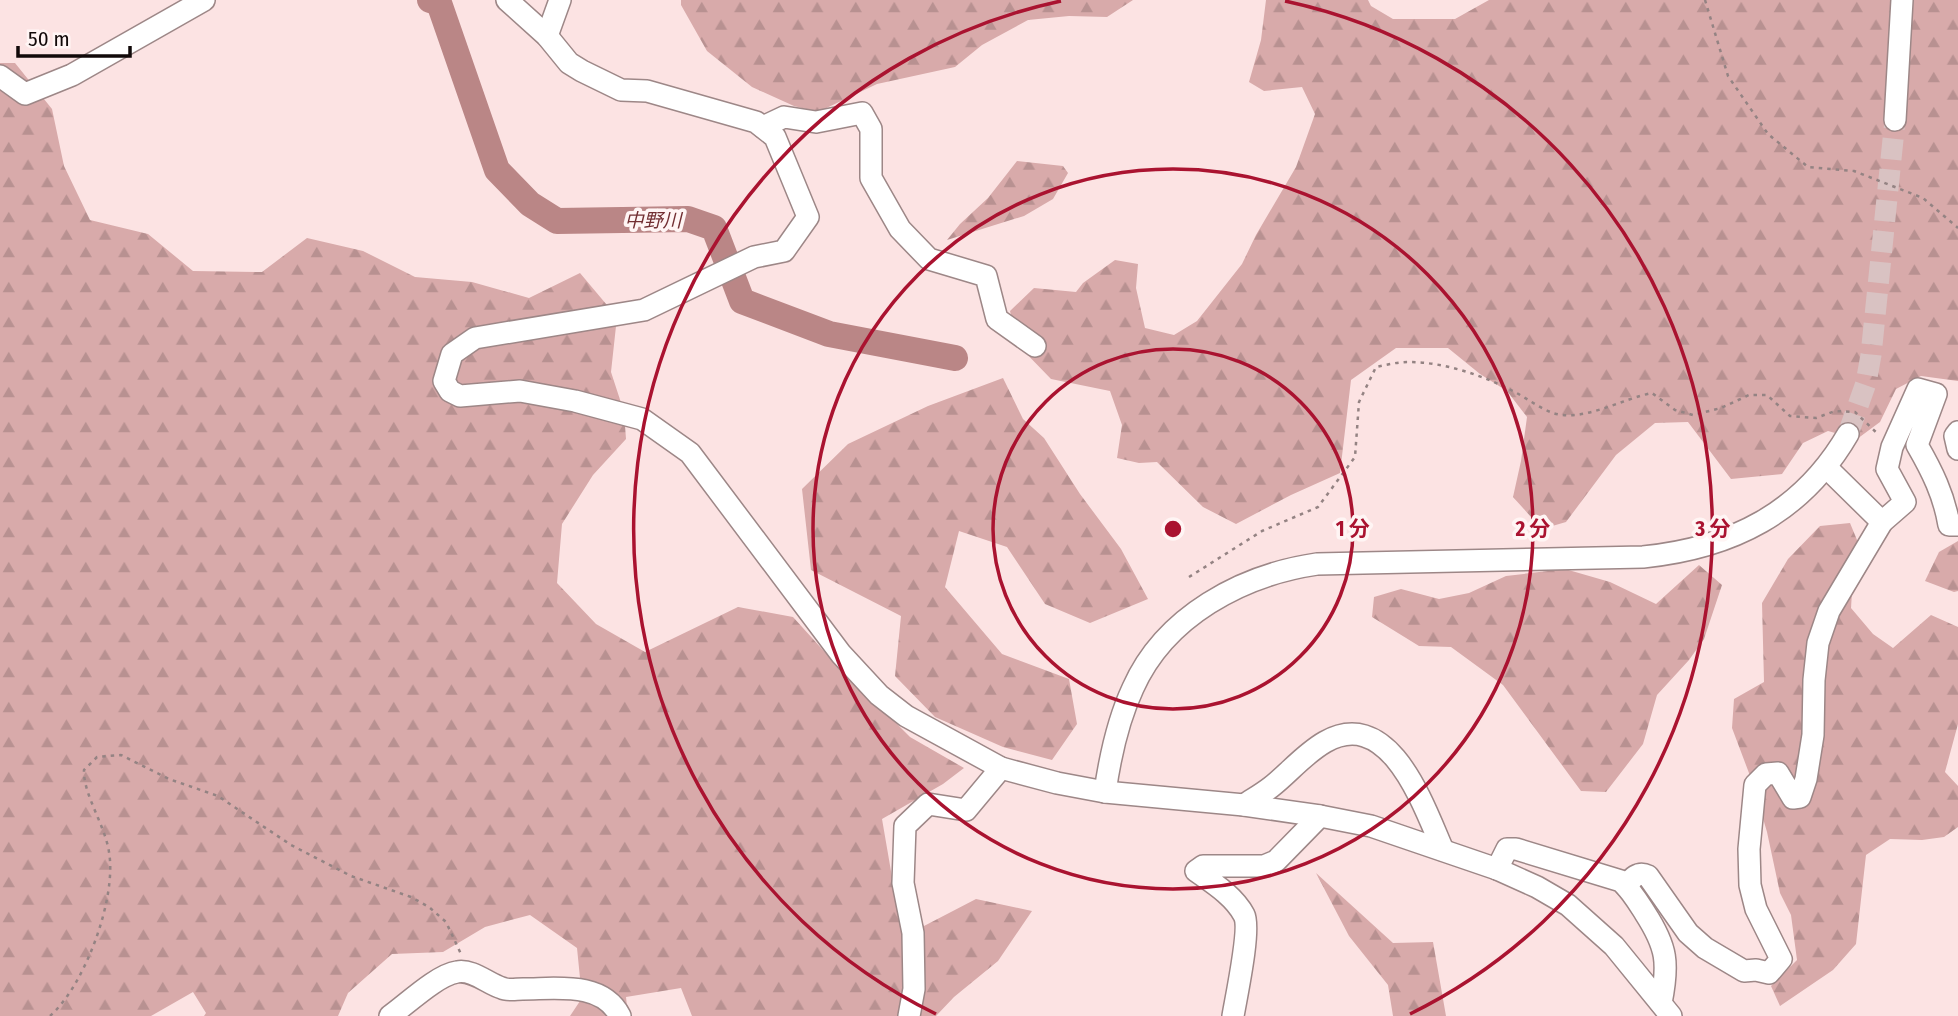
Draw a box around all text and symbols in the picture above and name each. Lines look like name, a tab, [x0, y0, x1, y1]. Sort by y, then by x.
scale bar	[18, 14, 130, 58]
text: 50 m	[28, 26, 70, 52]
water label: 中野川	[624, 209, 683, 232]
text: 1 分	[1336, 516, 1370, 542]
text: 2 分	[1514, 516, 1551, 542]
text: 3 分	[1694, 516, 1731, 542]
centre of rings	[1161, 517, 1185, 541]

